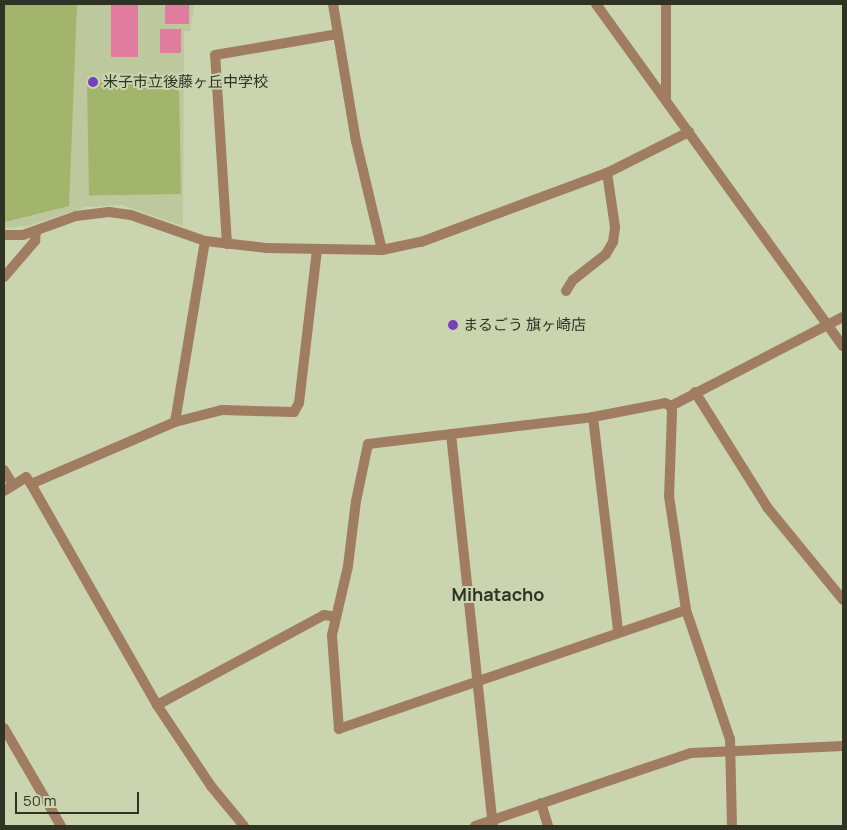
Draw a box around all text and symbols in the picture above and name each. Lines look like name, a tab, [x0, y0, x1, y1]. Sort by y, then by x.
place label: 米子市立後藤ヶ丘中学校	[103, 73, 268, 91]
marker: 米子市立後藤ヶ丘中学校	[87, 76, 99, 88]
place label: まるごう 旗ヶ崎店	[463, 316, 586, 334]
marker: まるごう 旗ヶ崎店	[447, 319, 459, 331]
district label: Mihatacho	[452, 583, 544, 605]
scale bar	[18, 782, 141, 814]
text: 50 m	[23, 790, 57, 811]

